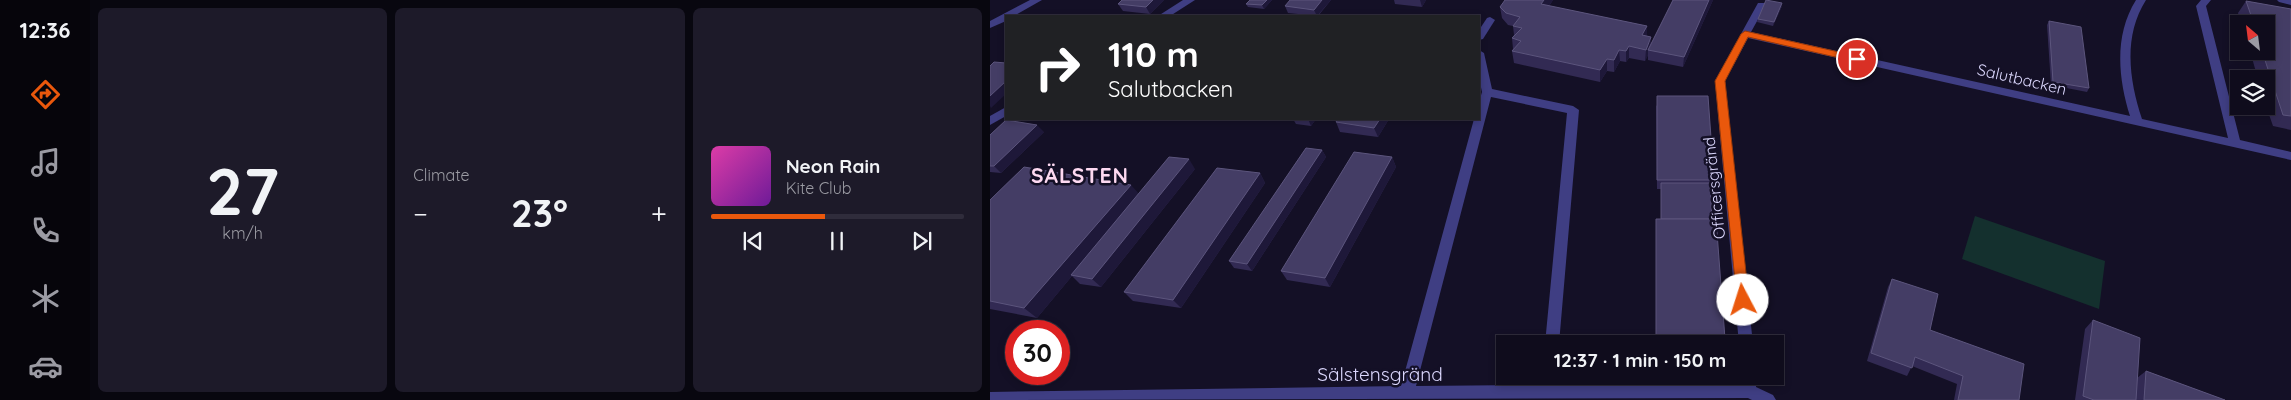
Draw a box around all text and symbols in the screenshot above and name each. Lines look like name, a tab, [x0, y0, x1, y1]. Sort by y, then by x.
north arrow	[2230, 15, 2275, 60]
map controls	[2230, 15, 2275, 115]
text: 12:36	[19, 16, 71, 44]
text: 110 m	[1108, 32, 1199, 76]
icon: right	[1025, 35, 1090, 100]
pin	[1836, 38, 1878, 80]
icon: arrive	[1843, 45, 1871, 73]
street label: Salutbacken	[1975, 59, 2069, 99]
button: layers	[2230, 70, 2275, 115]
text: Salutbacken	[1108, 75, 1233, 103]
icon: directions	[28, 77, 63, 112]
street label: Officersgränd	[1699, 136, 1729, 240]
icon: music	[28, 145, 63, 180]
text: 27	[206, 150, 279, 231]
text: Neon Rain	[786, 154, 880, 178]
district label: SÄLSTEN	[1031, 162, 1129, 188]
text: Climate	[413, 165, 470, 185]
text: Kite Club	[786, 178, 851, 198]
text: 23°	[511, 189, 568, 237]
text: −	[413, 196, 428, 231]
text: +	[651, 196, 667, 231]
icon: phone	[28, 213, 63, 248]
text: km/h	[222, 223, 263, 243]
icon: previous	[739, 227, 767, 255]
icon: pause	[823, 227, 851, 255]
icon: next	[908, 227, 936, 255]
position arrow	[1716, 273, 1768, 325]
icon: climate	[28, 281, 63, 316]
speed limit sign: 30	[1005, 320, 1070, 385]
text: 12:37 · 1 min · 150 m	[1554, 348, 1726, 372]
icon: car	[28, 349, 63, 384]
street label: Sälstensgränd	[1317, 362, 1443, 386]

